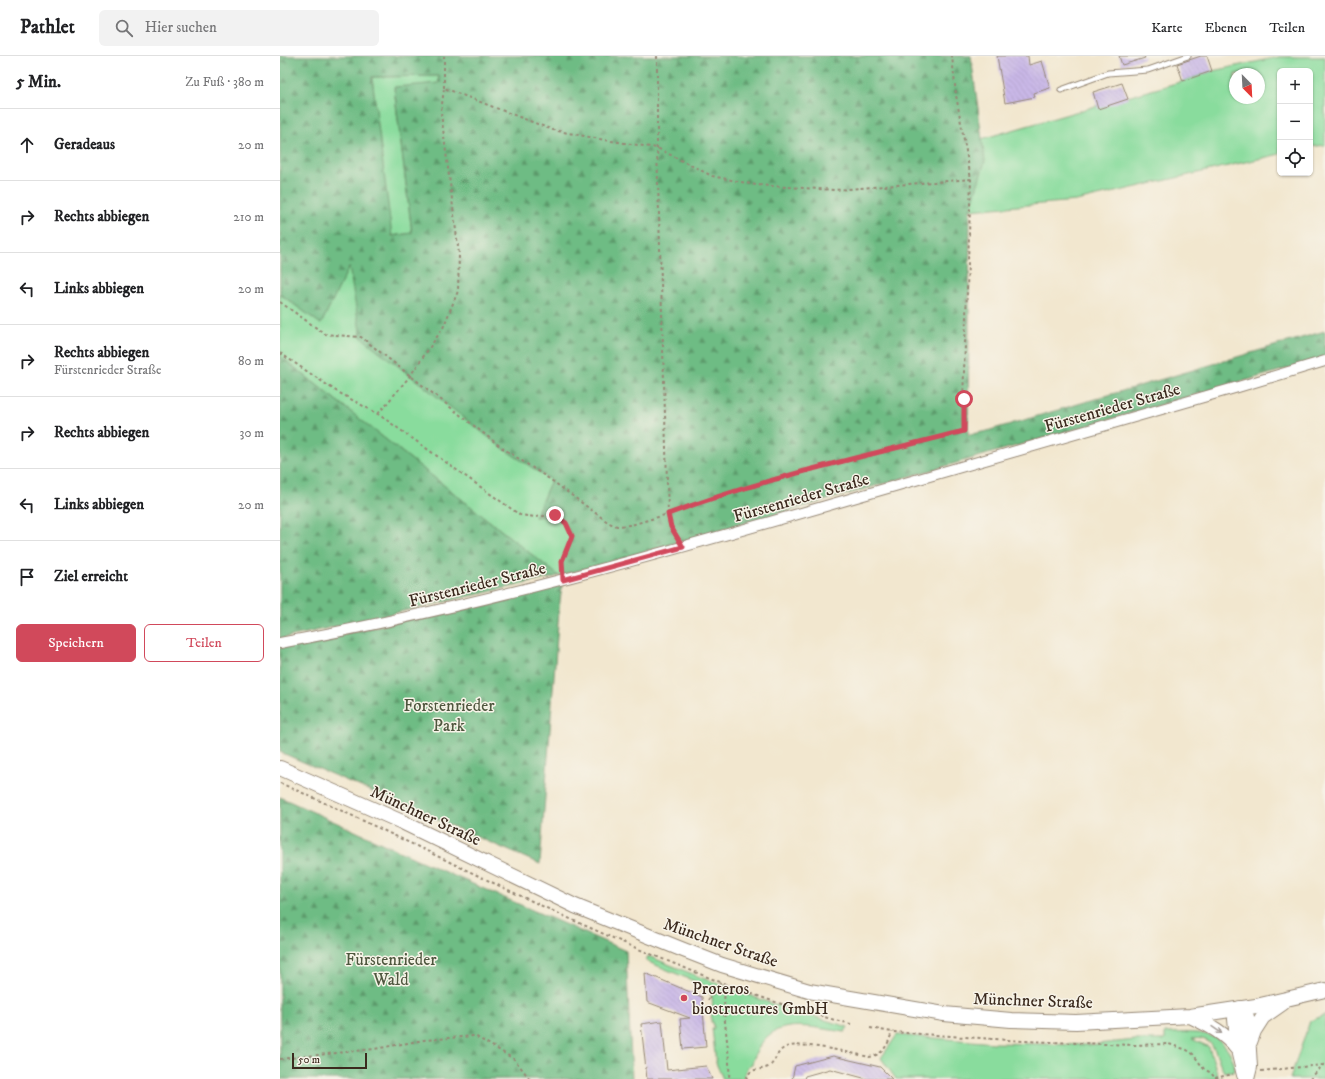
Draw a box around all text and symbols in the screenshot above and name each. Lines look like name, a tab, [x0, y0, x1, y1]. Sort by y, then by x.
search box	[99, 10, 379, 46]
text: Pathlet	[20, 16, 75, 39]
icon: search	[113, 17, 135, 39]
text: Hier suchen	[145, 18, 217, 37]
text: Karte	[1151, 19, 1182, 37]
text: Ebenen	[1204, 19, 1247, 37]
text: Teilen	[1269, 19, 1305, 37]
north arrow	[1229, 68, 1265, 104]
map controls	[1277, 68, 1313, 176]
button: +	[1277, 68, 1313, 104]
text: 5 Min.	[16, 71, 61, 93]
text: Zu Fuß · 380 m	[185, 74, 264, 90]
button: −	[1277, 104, 1313, 140]
icon: ahead	[16, 134, 38, 156]
text: Geradeaus	[54, 135, 115, 154]
text: 20 m	[238, 137, 264, 153]
button: locate	[1277, 140, 1313, 176]
icon: right	[16, 206, 38, 228]
text: Rechts abbiegen	[54, 207, 149, 226]
text: 210 m	[233, 209, 264, 225]
icon: left	[16, 278, 38, 300]
text: Links abbiegen	[54, 279, 144, 298]
text: 20 m	[238, 281, 264, 297]
text: Rechts abbiegen	[54, 343, 149, 362]
icon: right	[16, 350, 38, 372]
text: 80 m	[238, 353, 264, 369]
text: Fürstenrieder Straße	[54, 362, 161, 378]
street label: Fürstenrieder Straße	[1042, 378, 1183, 438]
route start	[955, 390, 973, 408]
icon: right	[16, 422, 38, 444]
text: Rechts abbiegen	[54, 423, 149, 442]
text: 30 m	[240, 425, 264, 441]
street label: Fürstenrieder Straße	[731, 468, 872, 528]
icon: left	[16, 494, 38, 516]
text: Links abbiegen	[54, 495, 144, 514]
text: 20 m	[238, 497, 264, 513]
route end	[546, 506, 564, 524]
street label: Fürstenrieder Straße	[407, 557, 548, 613]
icon: arrive	[16, 566, 38, 588]
text: Ziel erreicht	[54, 567, 128, 586]
button: Speichern	[16, 624, 136, 662]
button: Teilen	[144, 624, 264, 662]
park label: Forstenrieder Park	[403, 695, 495, 737]
street label: Münchner Straße	[367, 781, 484, 851]
street label: Münchner Straße	[661, 913, 781, 973]
park label: Fürstenrieder Wald	[345, 949, 437, 991]
place label: Proteros biostructures GmbH	[692, 978, 829, 1020]
street label: Münchner Straße	[973, 988, 1093, 1014]
marker: Proteros biostructures GmbH	[679, 993, 689, 1003]
one-way arrow	[1211, 1026, 1222, 1034]
scale bar	[292, 1051, 367, 1070]
text: 50 m	[298, 1053, 320, 1067]

